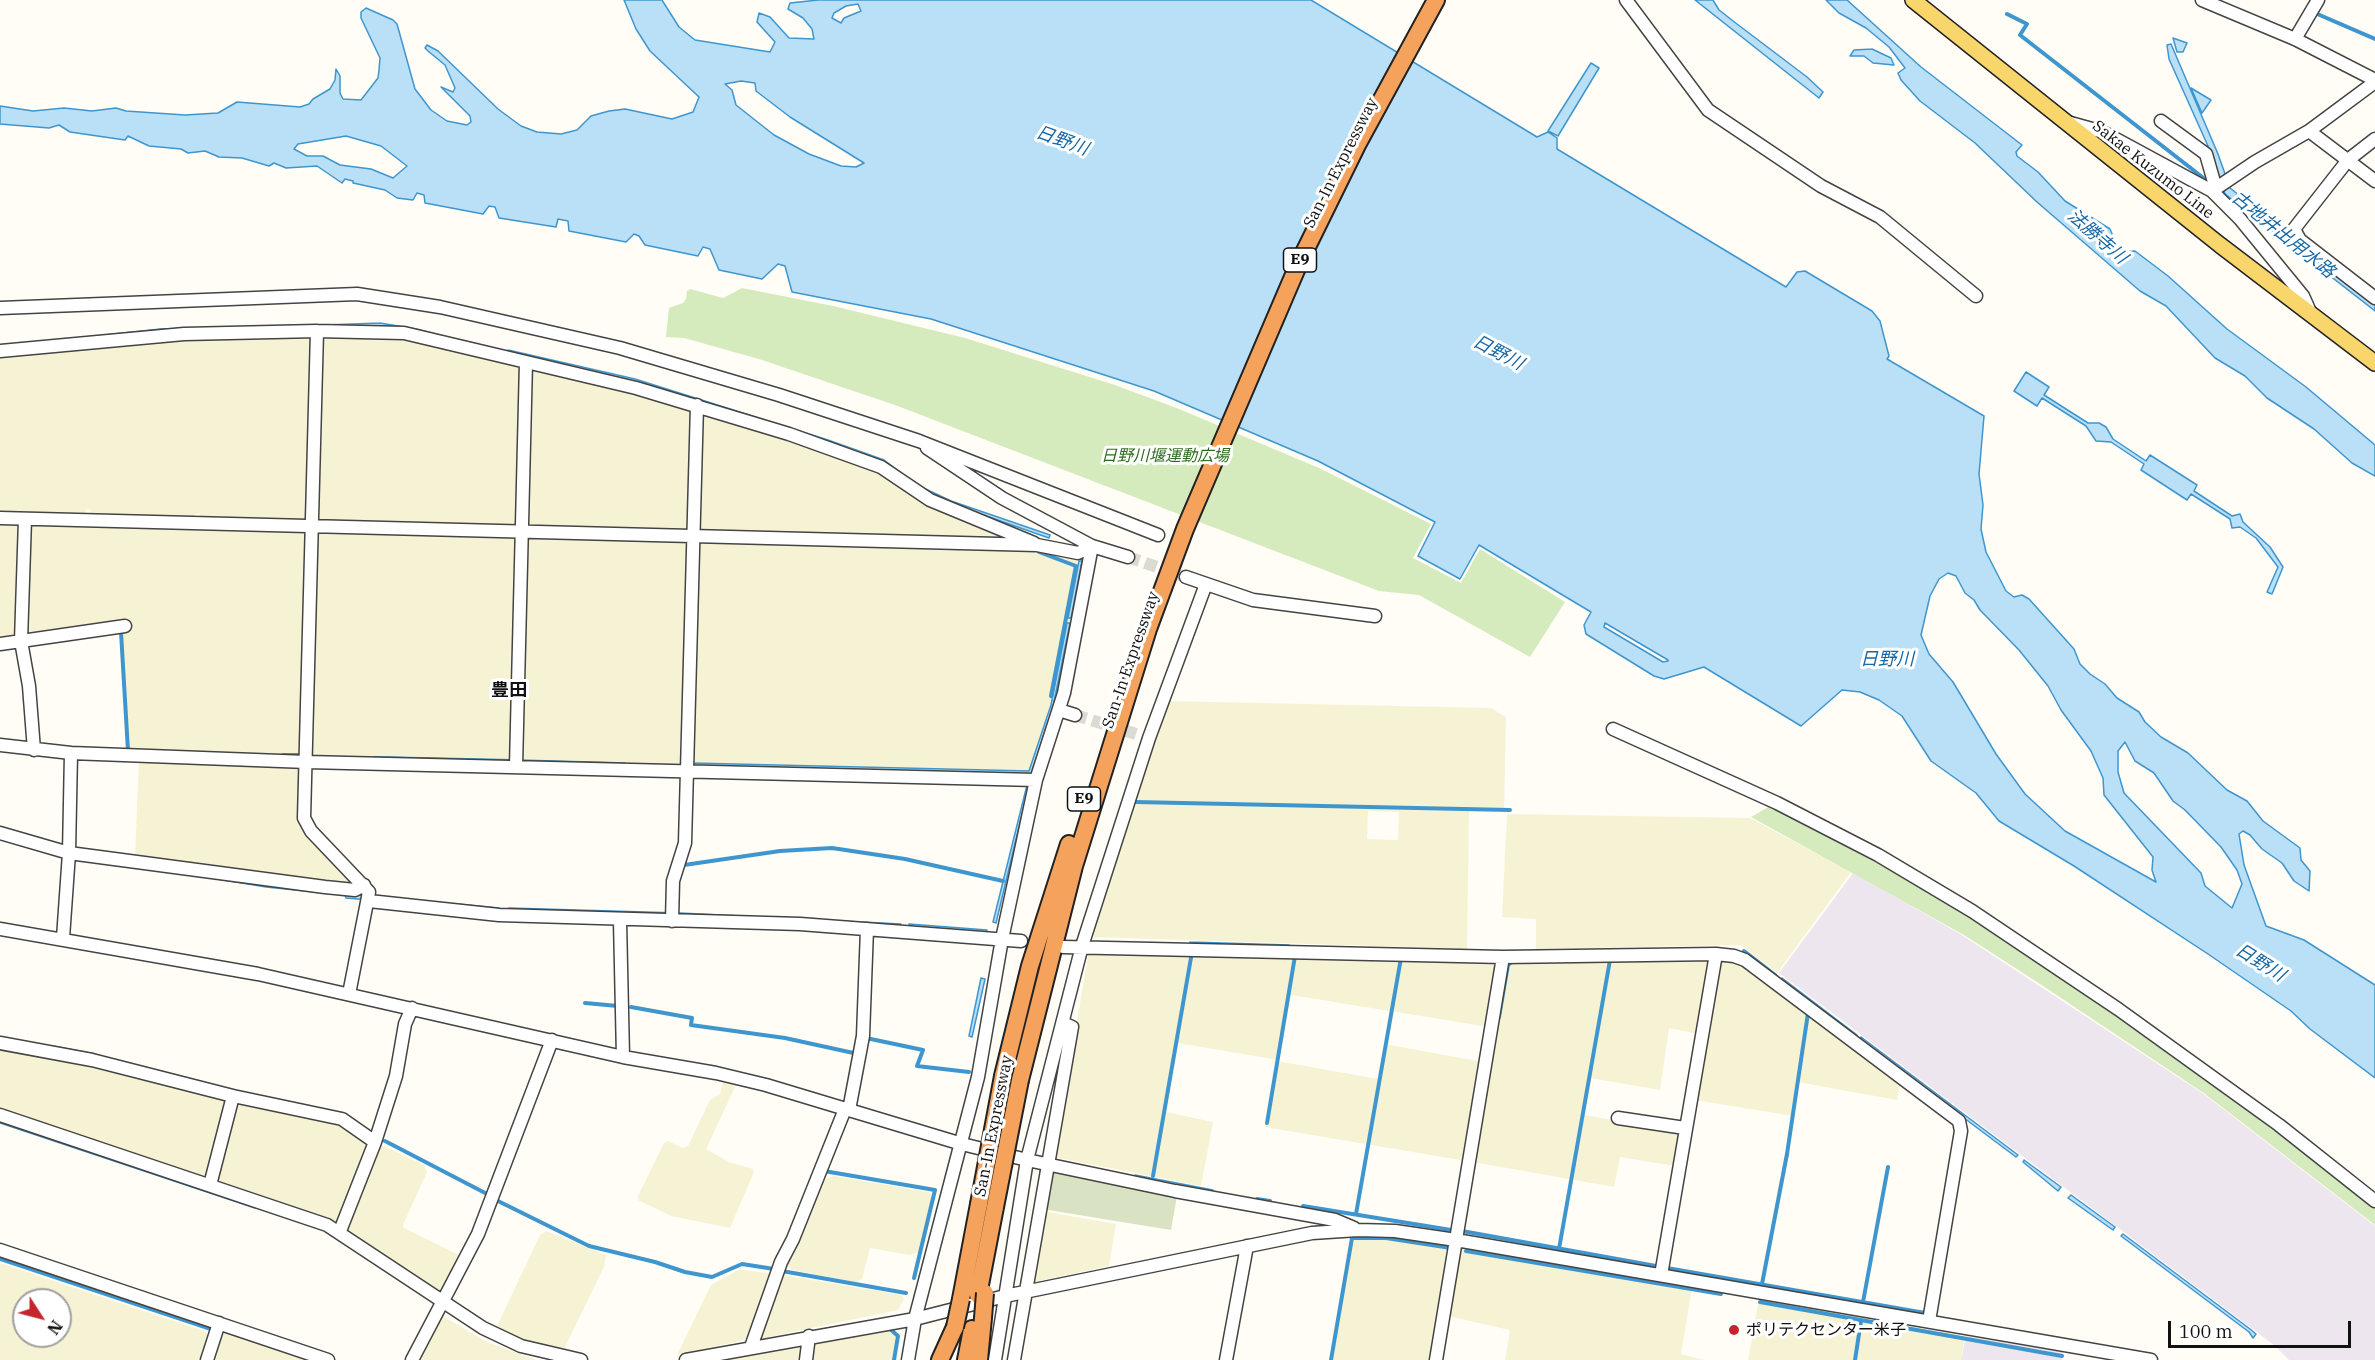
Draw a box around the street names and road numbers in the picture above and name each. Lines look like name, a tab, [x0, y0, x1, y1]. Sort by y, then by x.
street label: San-In Expressway	[1300, 95, 1382, 231]
street label: Sakae Kuzumo Line	[2089, 117, 2217, 223]
road number: E9	[1284, 248, 1316, 272]
street label: San-In Expressway	[1099, 589, 1163, 731]
road number: E9	[1068, 787, 1100, 811]
street label: San-In Expressway	[971, 1054, 1017, 1198]

